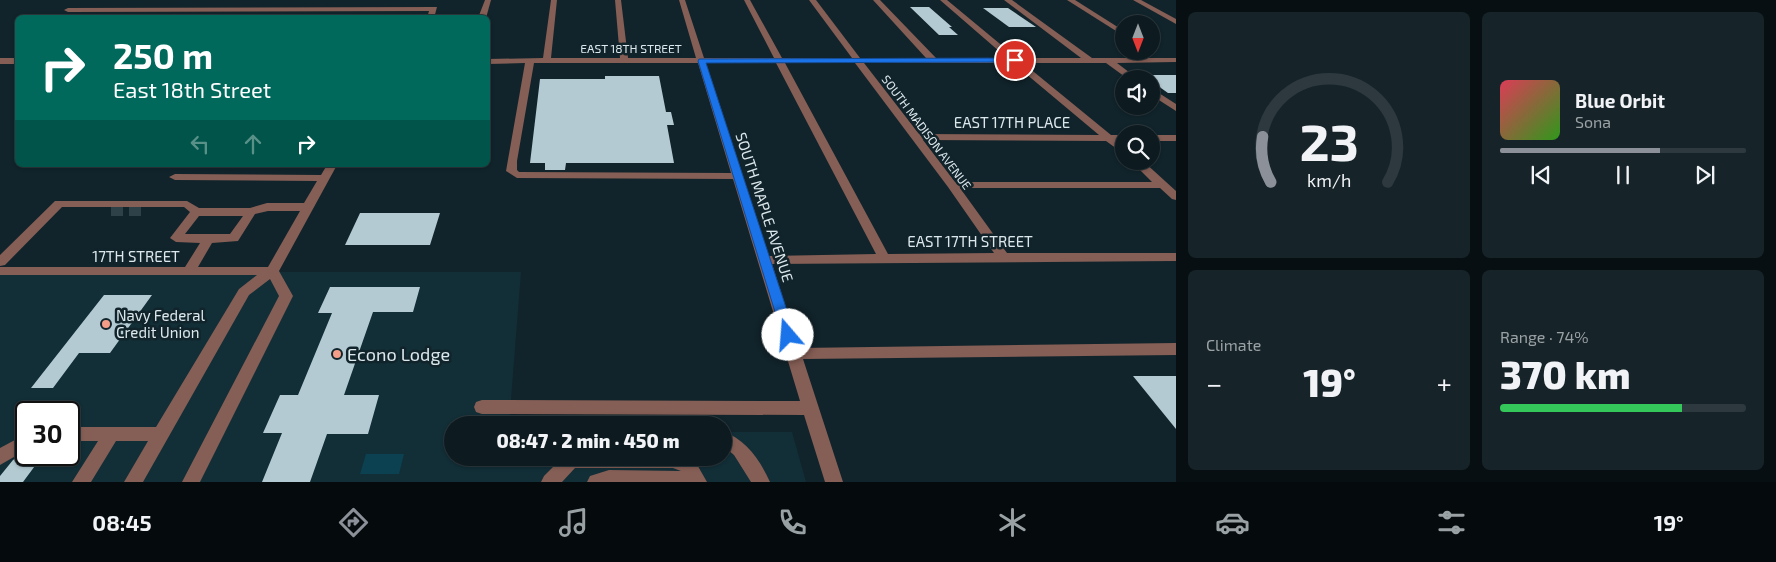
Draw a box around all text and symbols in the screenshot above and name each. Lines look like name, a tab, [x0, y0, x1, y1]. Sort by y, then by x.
north arrow	[1115, 15, 1160, 60]
map controls	[1115, 15, 1160, 170]
text: 250 m	[113, 34, 213, 76]
icon: right	[30, 35, 95, 100]
pin	[994, 39, 1036, 81]
street label: EAST 18TH STREET	[580, 41, 682, 55]
icon: arrive	[1001, 46, 1029, 74]
button: sound	[1115, 70, 1160, 115]
street label: SOUTH MADISON AVENUE	[879, 72, 975, 192]
text: East 18th Street	[113, 76, 271, 102]
text: Blue Orbit	[1575, 89, 1665, 112]
text: 23	[1299, 109, 1359, 171]
text: Sona	[1575, 112, 1611, 131]
street label: EAST 17TH PLACE	[954, 113, 1070, 131]
button: search	[1115, 125, 1160, 170]
icon: left	[186, 130, 214, 158]
icon: ahead	[239, 130, 267, 158]
icon: right	[292, 130, 320, 158]
street label: SOUTH MAPLE AVENUE	[732, 130, 798, 284]
icon: previous	[1527, 161, 1555, 189]
icon: pause	[1609, 161, 1637, 189]
icon: next	[1691, 161, 1719, 189]
text: km/h	[1307, 169, 1351, 191]
street label: EAST 17TH STREET	[907, 232, 1033, 250]
street label: 17TH STREET	[92, 247, 180, 265]
place label: Navy Federal Credit Union	[116, 306, 206, 341]
position arrow	[761, 308, 813, 360]
marker: Navy Federal Credit Union	[100, 318, 112, 330]
text: Range · 74%	[1500, 327, 1589, 346]
text: Climate	[1206, 335, 1261, 354]
place label: Econo Lodge	[347, 343, 450, 365]
marker: Econo Lodge	[331, 348, 343, 360]
text: 370 km	[1500, 351, 1631, 397]
text: 19°	[1303, 359, 1356, 405]
text: −	[1206, 366, 1222, 400]
text: +	[1437, 366, 1452, 400]
speed limit sign: 30	[15, 401, 80, 466]
text: 08:47 · 2 min · 450 m	[496, 429, 680, 452]
icon: directions	[336, 505, 371, 540]
icon: music	[556, 505, 591, 540]
icon: phone	[775, 505, 810, 540]
icon: climate	[995, 505, 1030, 540]
icon: car	[1215, 505, 1250, 540]
icon: filters	[1434, 505, 1469, 540]
text: 08:45	[92, 509, 152, 535]
text: 19°	[1654, 509, 1684, 535]

